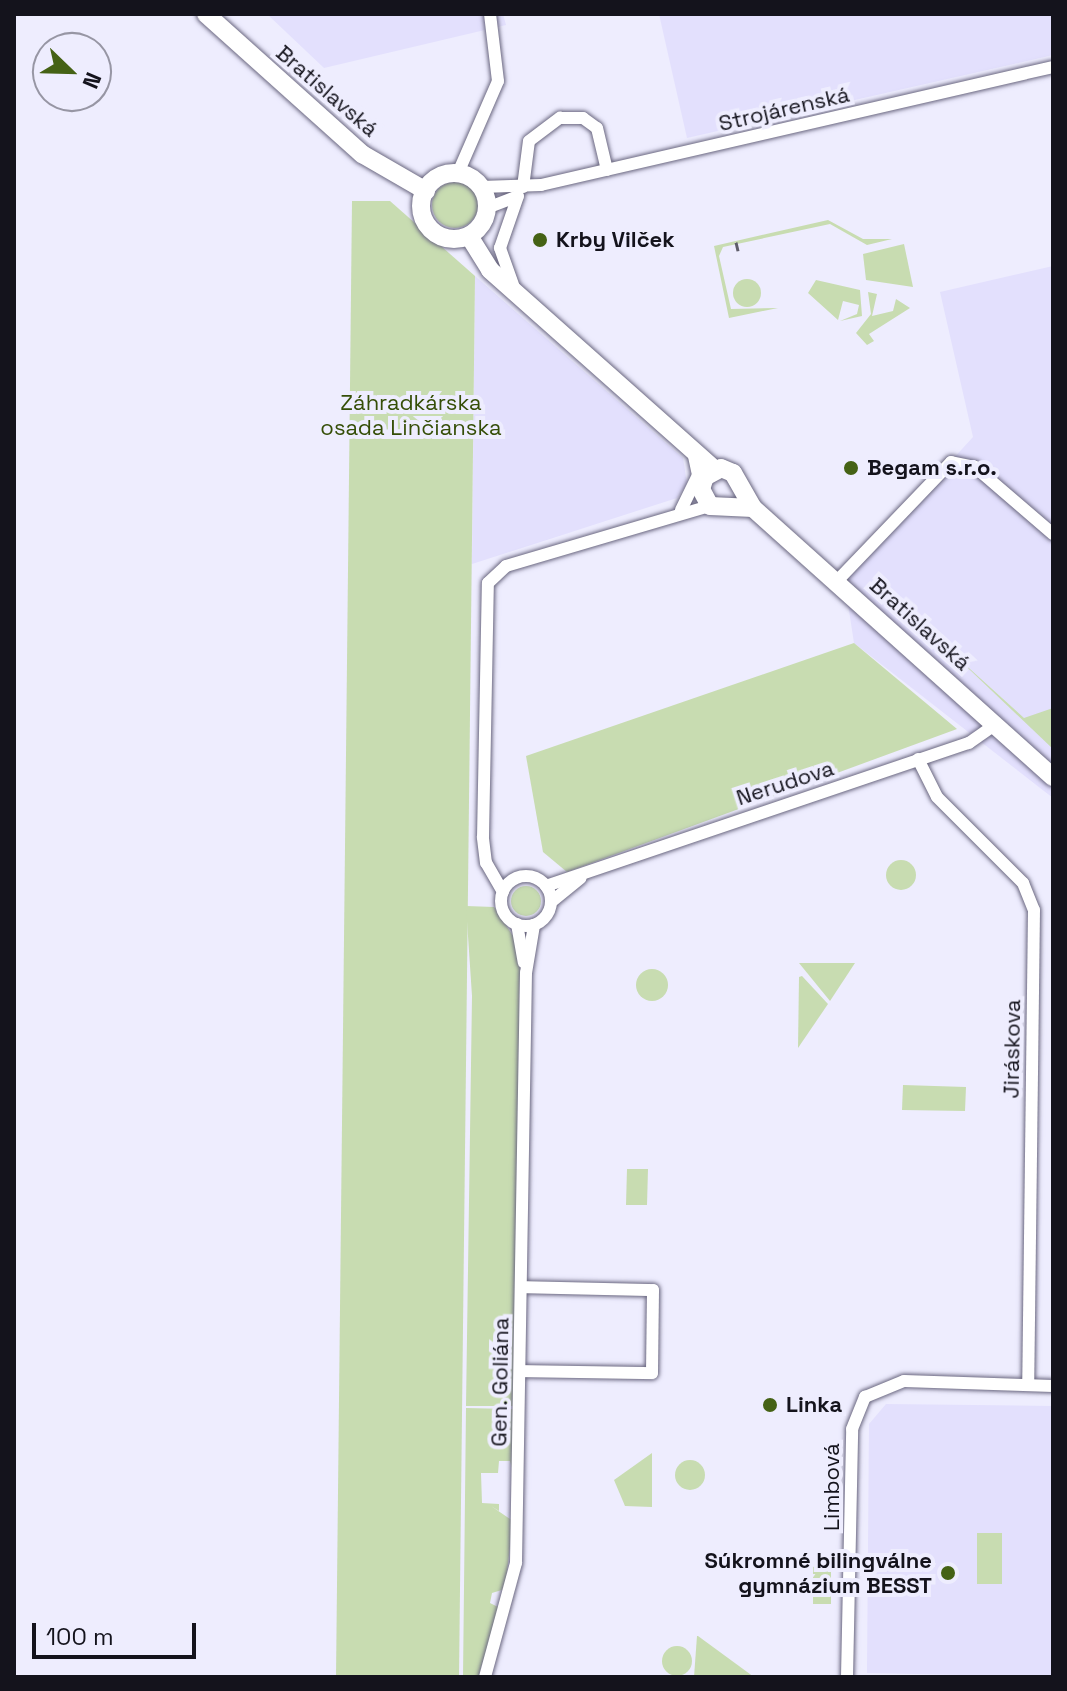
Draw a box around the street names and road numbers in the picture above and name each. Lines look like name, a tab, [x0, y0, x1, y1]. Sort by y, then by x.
street label: Bratislavská	[271, 40, 383, 142]
street label: Strojárenská	[716, 81, 852, 137]
street label: Bratislavská	[864, 572, 976, 676]
street label: Nerudova	[733, 755, 837, 811]
street label: Jiráskova	[998, 999, 1026, 1099]
street label: Gen. Goliána	[486, 1317, 514, 1447]
street label: Limbová	[819, 1443, 845, 1531]

